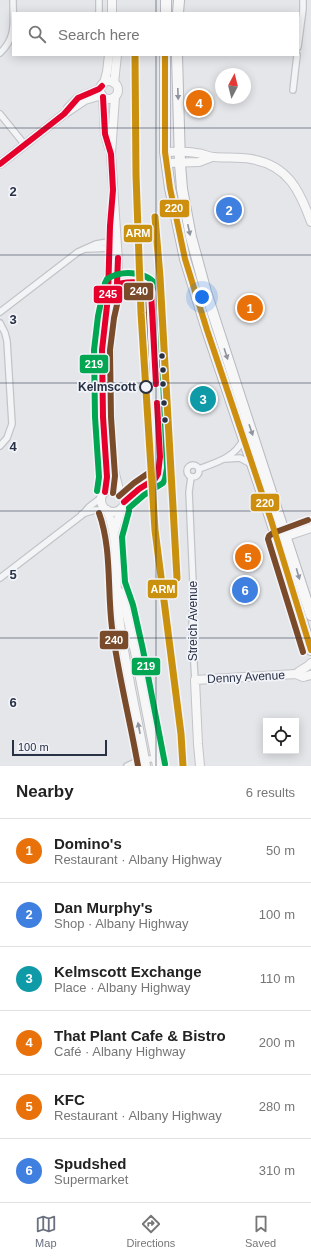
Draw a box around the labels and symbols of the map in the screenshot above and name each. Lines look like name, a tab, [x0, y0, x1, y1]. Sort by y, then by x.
north arrow	[215, 68, 251, 104]
one-way arrow	[175, 88, 181, 101]
pin: 4	[186, 88, 212, 118]
text: 2	[9, 184, 17, 199]
pin: 2	[216, 195, 242, 225]
line badge: 220	[159, 199, 190, 218]
text: 220	[165, 202, 183, 214]
line badge: ARM	[123, 224, 153, 243]
one-way arrow	[187, 224, 193, 236]
text: ARM	[125, 227, 151, 239]
line badge: 240	[123, 282, 154, 301]
line badge: 245	[93, 285, 123, 304]
text: 240	[130, 285, 148, 297]
your location	[192, 287, 212, 307]
text: 245	[99, 288, 117, 300]
pin: 1	[237, 293, 263, 323]
text: 3	[9, 312, 17, 327]
one-way arrow	[224, 349, 230, 361]
unlabelled marker	[157, 351, 167, 361]
line badge: 219	[79, 354, 109, 374]
text: 219	[85, 358, 103, 370]
unlabelled marker	[158, 365, 168, 375]
unlabelled marker	[158, 379, 168, 389]
place label: Kelmscott	[78, 380, 136, 394]
marker: Kelmscott	[139, 380, 153, 394]
pin: 3	[190, 384, 216, 414]
unlabelled marker	[159, 398, 169, 408]
unlabelled marker	[160, 415, 170, 425]
one-way arrow	[249, 424, 255, 436]
text: 4	[9, 439, 17, 454]
line badge: 220	[250, 493, 280, 512]
text: 220	[256, 497, 274, 509]
pin: 5	[235, 542, 261, 572]
text: 5	[9, 567, 17, 582]
one-way arrow	[295, 568, 301, 580]
pin: 6	[232, 575, 258, 605]
line badge: ARM	[147, 579, 178, 599]
street label: Streich Avenue	[186, 580, 200, 661]
text: ARM	[150, 583, 176, 595]
line badge: 240	[99, 630, 129, 650]
text: 240	[105, 634, 123, 646]
line badge: 219	[131, 657, 161, 676]
text: 219	[137, 660, 155, 672]
street label: Denny Avenue	[207, 668, 286, 686]
text: 6	[9, 695, 17, 710]
one-way arrow	[135, 721, 141, 734]
scale bar	[12, 738, 107, 757]

